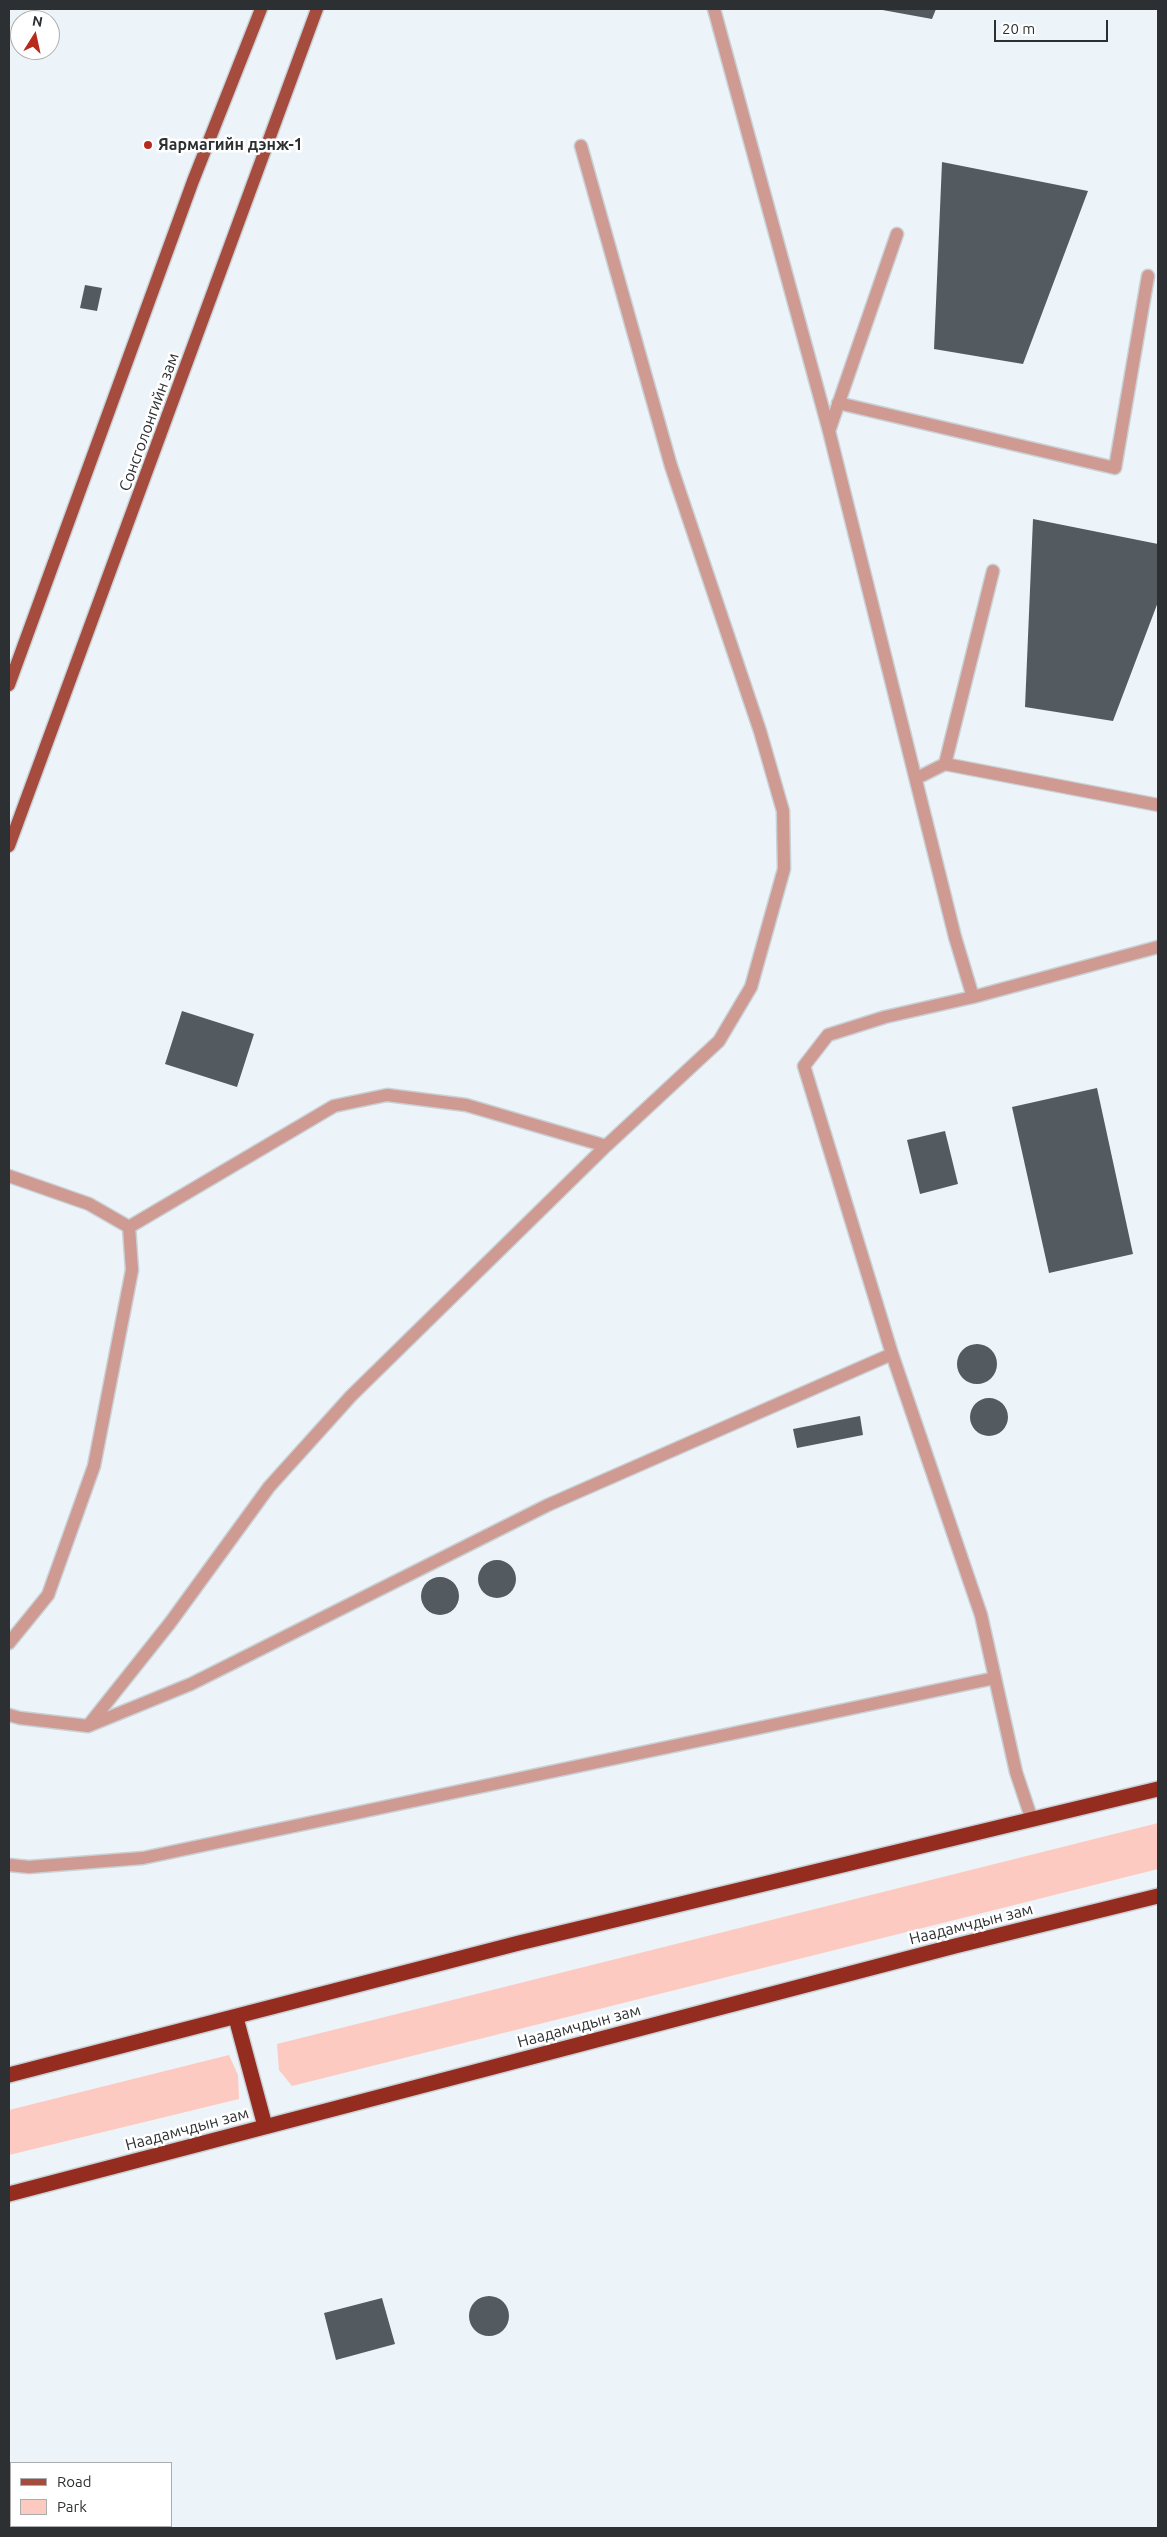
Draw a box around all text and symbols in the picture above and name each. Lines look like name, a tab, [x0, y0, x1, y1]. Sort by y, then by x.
north arrow	[10, 10, 60, 60]
scale bar	[997, 10, 1111, 42]
text: N	[31, 12, 44, 30]
text: 20 m	[1002, 20, 1035, 37]
place label: Яармагийн дэнж-1	[158, 135, 303, 155]
marker: Яармагийн дэнж-1	[142, 139, 154, 151]
street label: Сонсголонгийн зам	[115, 350, 183, 494]
street label: Наадамчдын зам	[907, 1899, 1035, 1949]
street label: Наадамчдын зам	[515, 2000, 643, 2052]
street label: Наадамчдын зам	[123, 2103, 251, 2155]
legend	[10, 2462, 172, 2527]
text: Road	[57, 2473, 92, 2490]
text: Park	[57, 2498, 87, 2515]

